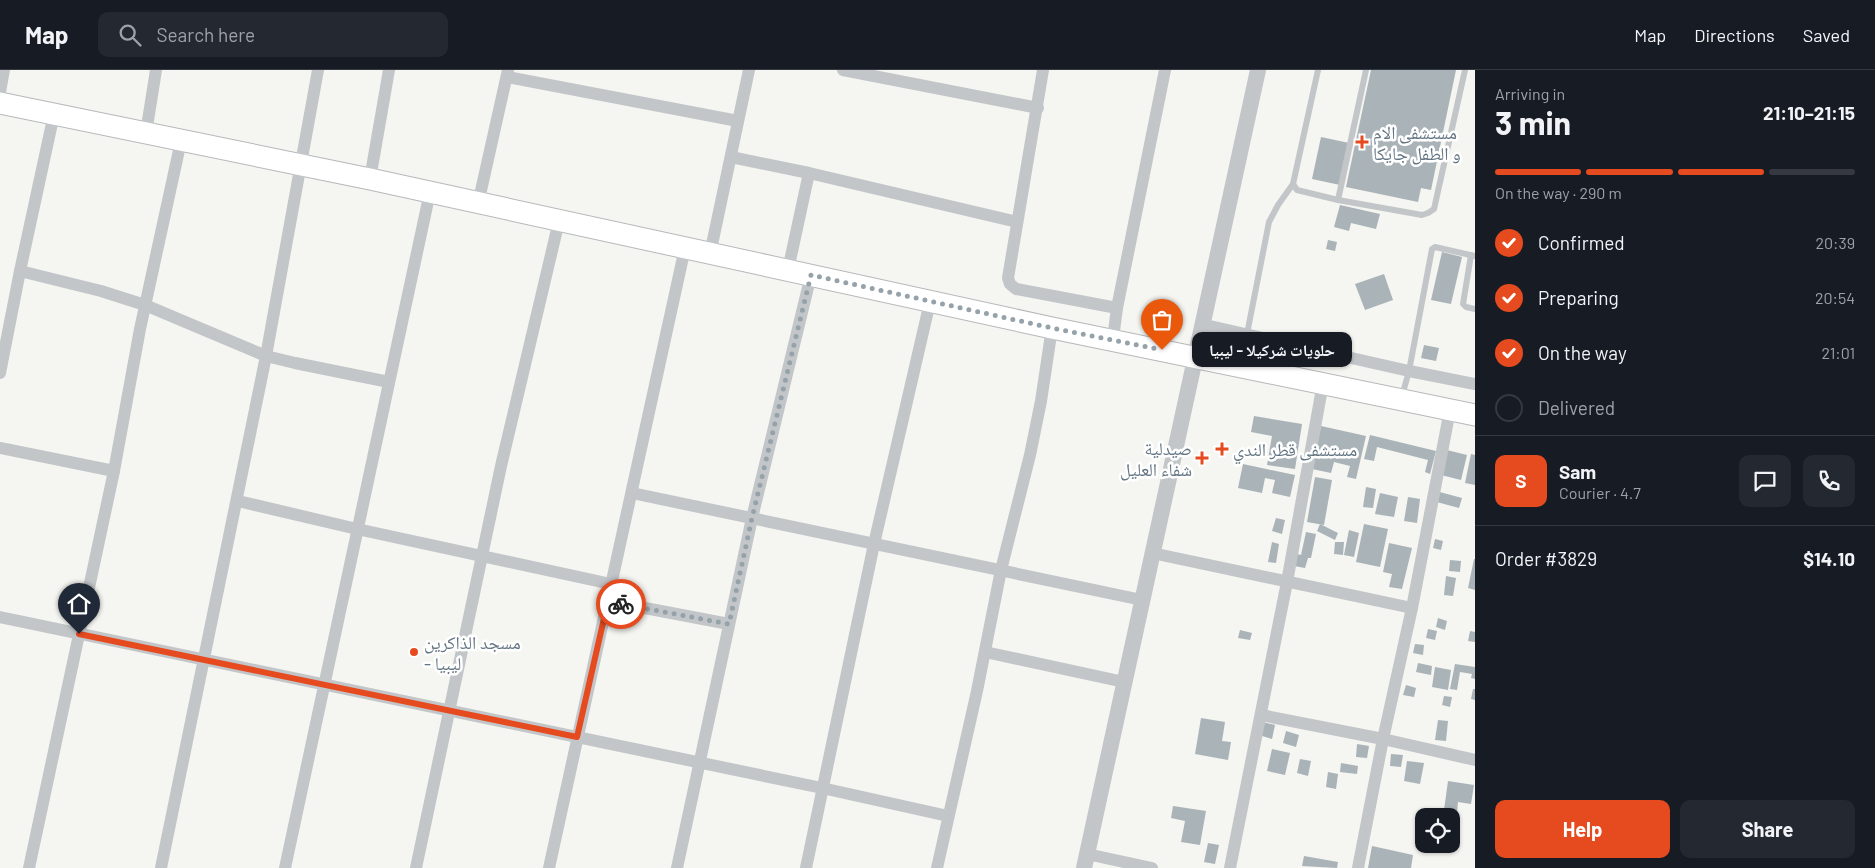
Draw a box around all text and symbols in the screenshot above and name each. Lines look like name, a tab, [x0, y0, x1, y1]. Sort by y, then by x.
search box	[98, 12, 448, 57]
text: Map	[25, 20, 68, 49]
icon: search	[116, 21, 144, 49]
text: Search here	[156, 23, 255, 46]
text: Map	[1634, 24, 1666, 46]
text: Directions	[1694, 24, 1775, 46]
text: Saved	[1803, 24, 1850, 46]
text: Arriving in	[1495, 84, 1565, 103]
text: 21:10–21:15	[1763, 101, 1855, 124]
text: 3 min	[1495, 103, 1571, 141]
place label: مستشفى الام و الطفل جايكا	[1373, 121, 1461, 165]
marker: مستشفى الام و الطفل جايكا	[1355, 135, 1369, 149]
text: On the way · 290 m	[1495, 183, 1622, 202]
icon: check	[1495, 229, 1523, 257]
text: Confirmed	[1538, 231, 1625, 254]
text: 20:39	[1815, 233, 1855, 252]
icon: check	[1495, 284, 1523, 312]
text: Preparing	[1538, 286, 1619, 309]
text: 20:54	[1815, 288, 1855, 307]
pin	[1141, 299, 1183, 350]
icon: bag	[1148, 306, 1176, 334]
callout: حلويات شركيلا - ليبيا	[1192, 332, 1352, 368]
icon: check	[1495, 339, 1523, 367]
text: حلويات شركيلا - ليبيا	[1209, 340, 1335, 359]
text: On the way	[1538, 341, 1627, 364]
text: 21:01	[1821, 343, 1855, 362]
text: Delivered	[1538, 396, 1615, 419]
place label: صيدلية شفاء العليل	[1120, 437, 1192, 481]
place label: مستشفى قطر الندي	[1233, 438, 1357, 465]
marker: مستشفى قطر الندي	[1215, 442, 1229, 456]
marker: صيدلية شفاء العليل	[1196, 452, 1208, 464]
button: chat	[1739, 455, 1791, 507]
button: phone	[1803, 455, 1855, 507]
text: Sam	[1559, 460, 1596, 483]
text: S	[1515, 469, 1527, 492]
text: Courier · 4.7	[1559, 483, 1641, 502]
text: Order #3829	[1495, 547, 1597, 570]
text: $14.10	[1803, 547, 1855, 570]
courier	[596, 579, 646, 629]
pin	[58, 583, 100, 634]
icon: home	[65, 590, 93, 618]
icon: bike	[607, 590, 635, 618]
place label: مسجد الذاكرين - ليبيا	[424, 631, 521, 675]
marker: مسجد الذاكرين - ليبيا	[408, 646, 420, 658]
button: Help	[1495, 800, 1670, 858]
button: Share	[1680, 800, 1855, 858]
map controls	[1415, 808, 1460, 853]
button: locate	[1415, 808, 1460, 853]

